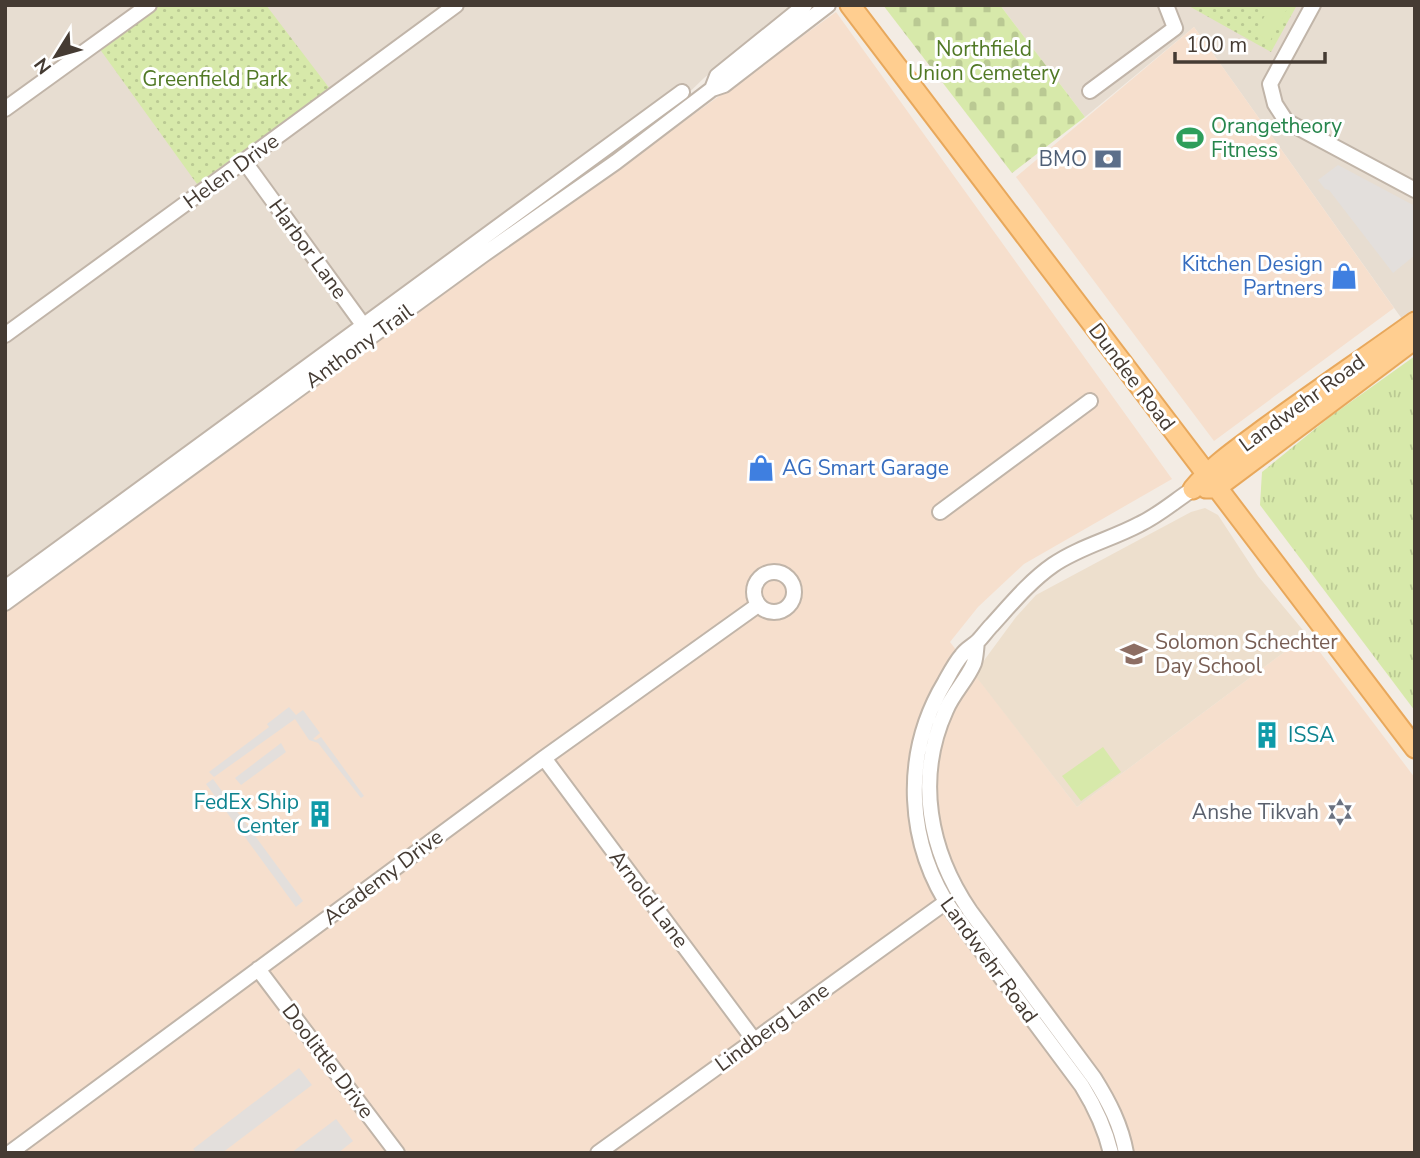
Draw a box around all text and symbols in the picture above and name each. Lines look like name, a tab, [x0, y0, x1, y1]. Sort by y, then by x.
north arrow	[21, 21, 91, 91]
scale bar	[1175, 21, 1326, 65]
text: 100 m	[1186, 31, 1247, 59]
park label: Northfield Union Cemetery	[908, 35, 1060, 87]
text: N	[29, 52, 58, 79]
park label: Greenfield Park	[142, 65, 288, 93]
place label: Orangetheory Fitness	[1211, 112, 1342, 164]
sports icon: Orangetheory Fitness	[1175, 123, 1205, 153]
street label: Helen Drive	[178, 127, 284, 215]
bank icon: BMO	[1093, 144, 1123, 174]
place label: BMO	[1039, 145, 1087, 173]
street label: Harbor Lane	[262, 193, 354, 305]
place label: Kitchen Design Partners	[1182, 250, 1323, 302]
shop icon: Kitchen Design Partners	[1329, 261, 1359, 291]
street label: Anthony Trail	[299, 297, 419, 395]
street label: Dundee Road	[1082, 317, 1182, 437]
street label: Landwehr Road	[1233, 348, 1371, 458]
shop icon: AG Smart Garage	[746, 453, 776, 483]
place label: AG Smart Garage	[782, 454, 949, 482]
place label: Solomon Schechter Day School	[1155, 628, 1338, 680]
school or university icon: Solomon Schechter Day School	[1119, 639, 1149, 669]
building icon: ISSA	[1252, 720, 1282, 750]
place label: ISSA	[1288, 721, 1334, 749]
place label: FedEx Ship Center	[194, 788, 299, 840]
synagogue icon: Anshe Tikvah	[1325, 797, 1355, 827]
place label: Anshe Tikvah	[1192, 798, 1319, 826]
building icon: FedEx Ship Center	[305, 799, 335, 829]
street label: Academy Drive	[317, 823, 449, 931]
street label: Arnold Lane	[603, 844, 695, 954]
street label: Landwehr Road	[934, 891, 1044, 1029]
street label: Lindberg Lane	[709, 976, 835, 1078]
street label: Doolittle Drive	[276, 998, 380, 1124]

